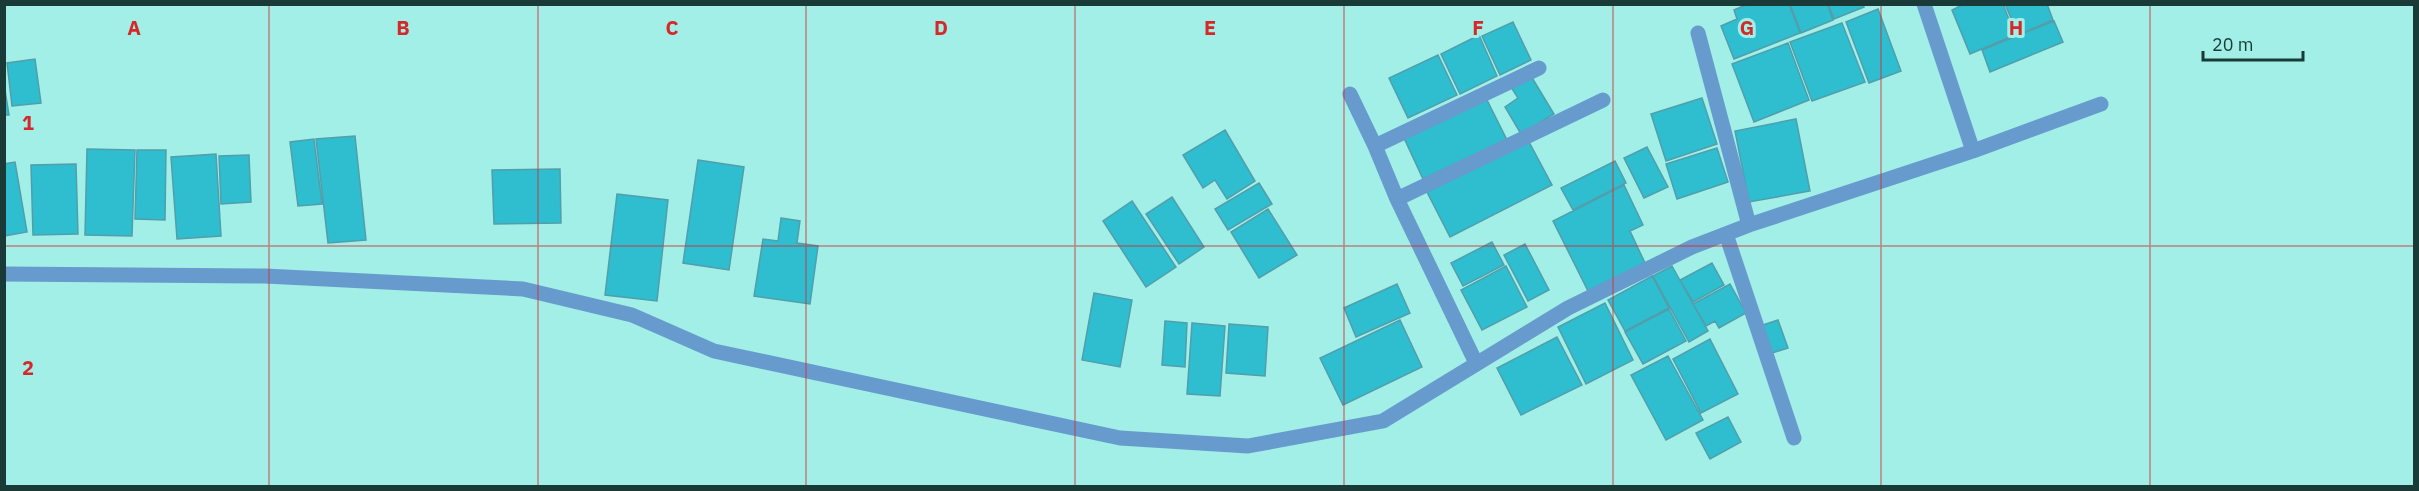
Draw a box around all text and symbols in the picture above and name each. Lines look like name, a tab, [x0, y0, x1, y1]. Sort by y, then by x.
text: A	[127, 14, 141, 41]
text: B	[396, 14, 410, 41]
text: C	[665, 14, 679, 41]
text: D	[934, 14, 948, 41]
text: E	[1204, 14, 1216, 41]
text: F	[1472, 14, 1484, 41]
text: G	[1740, 14, 1754, 41]
text: H	[2009, 14, 2023, 41]
scale bar	[2203, 24, 2304, 62]
text: 20 m	[2212, 33, 2254, 56]
text: 1	[22, 109, 34, 136]
text: 2	[22, 354, 34, 381]

